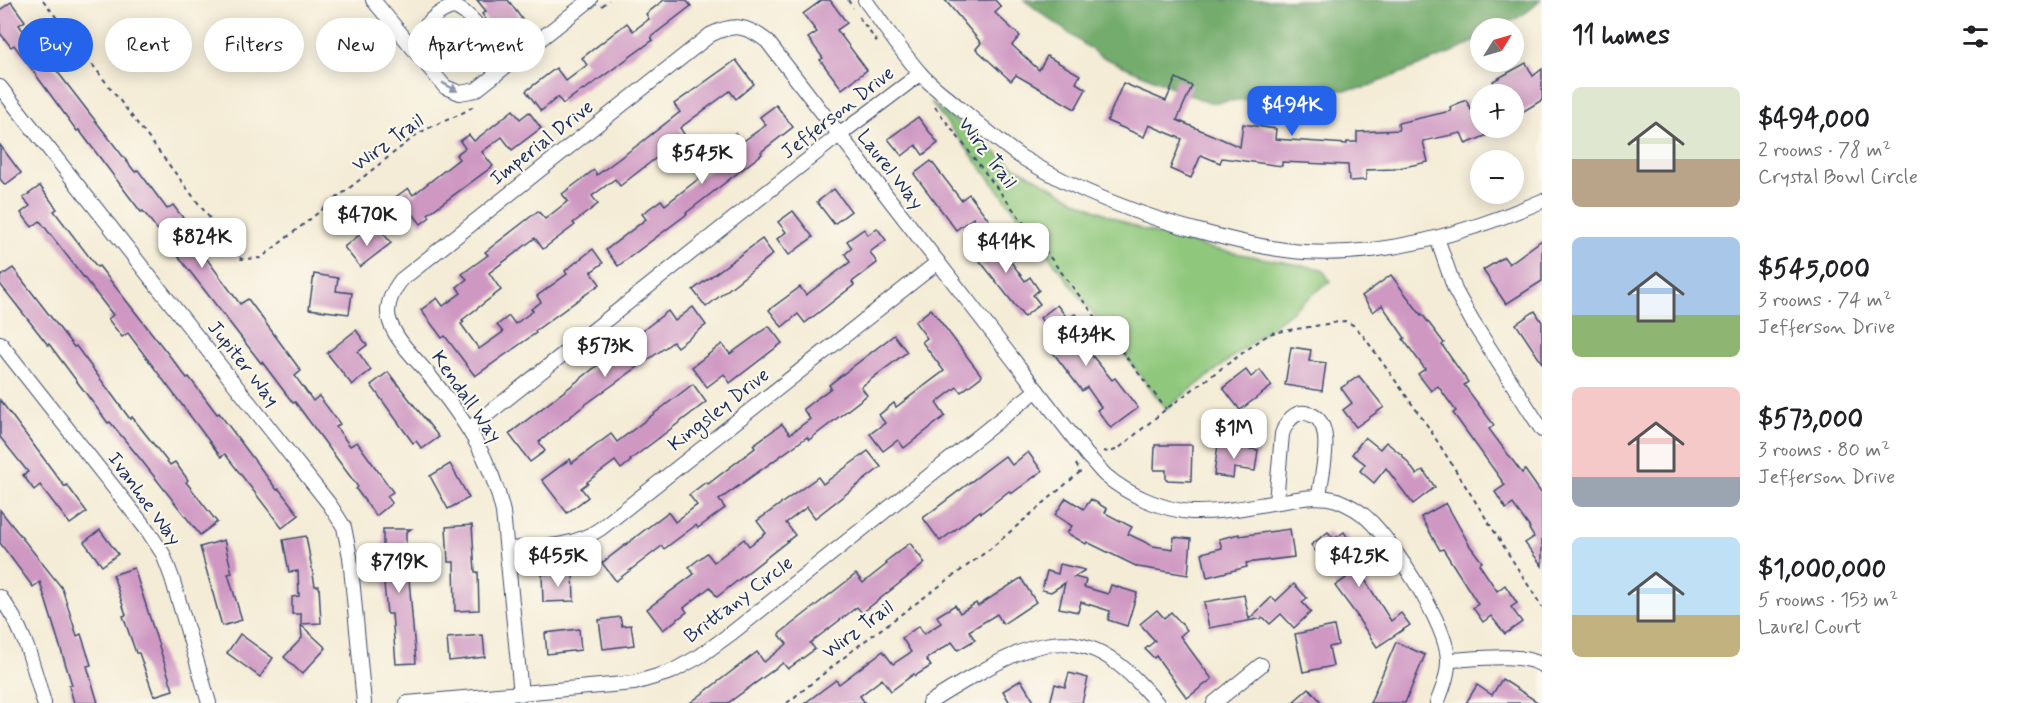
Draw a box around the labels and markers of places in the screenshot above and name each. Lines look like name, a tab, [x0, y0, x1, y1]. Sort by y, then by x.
pin: $494K	[1250, 86, 1334, 137]
pin: $545K	[660, 134, 744, 185]
pin: $470K	[325, 196, 409, 247]
pin: $824K	[160, 218, 244, 269]
pin: $414K	[964, 223, 1048, 274]
pin: $434K	[1044, 316, 1128, 367]
pin: $573K	[563, 327, 647, 378]
pin: $1M	[1205, 409, 1263, 460]
pin: $455K	[516, 537, 600, 588]
pin: $425K	[1317, 537, 1401, 588]
pin: $719K	[357, 543, 441, 594]

